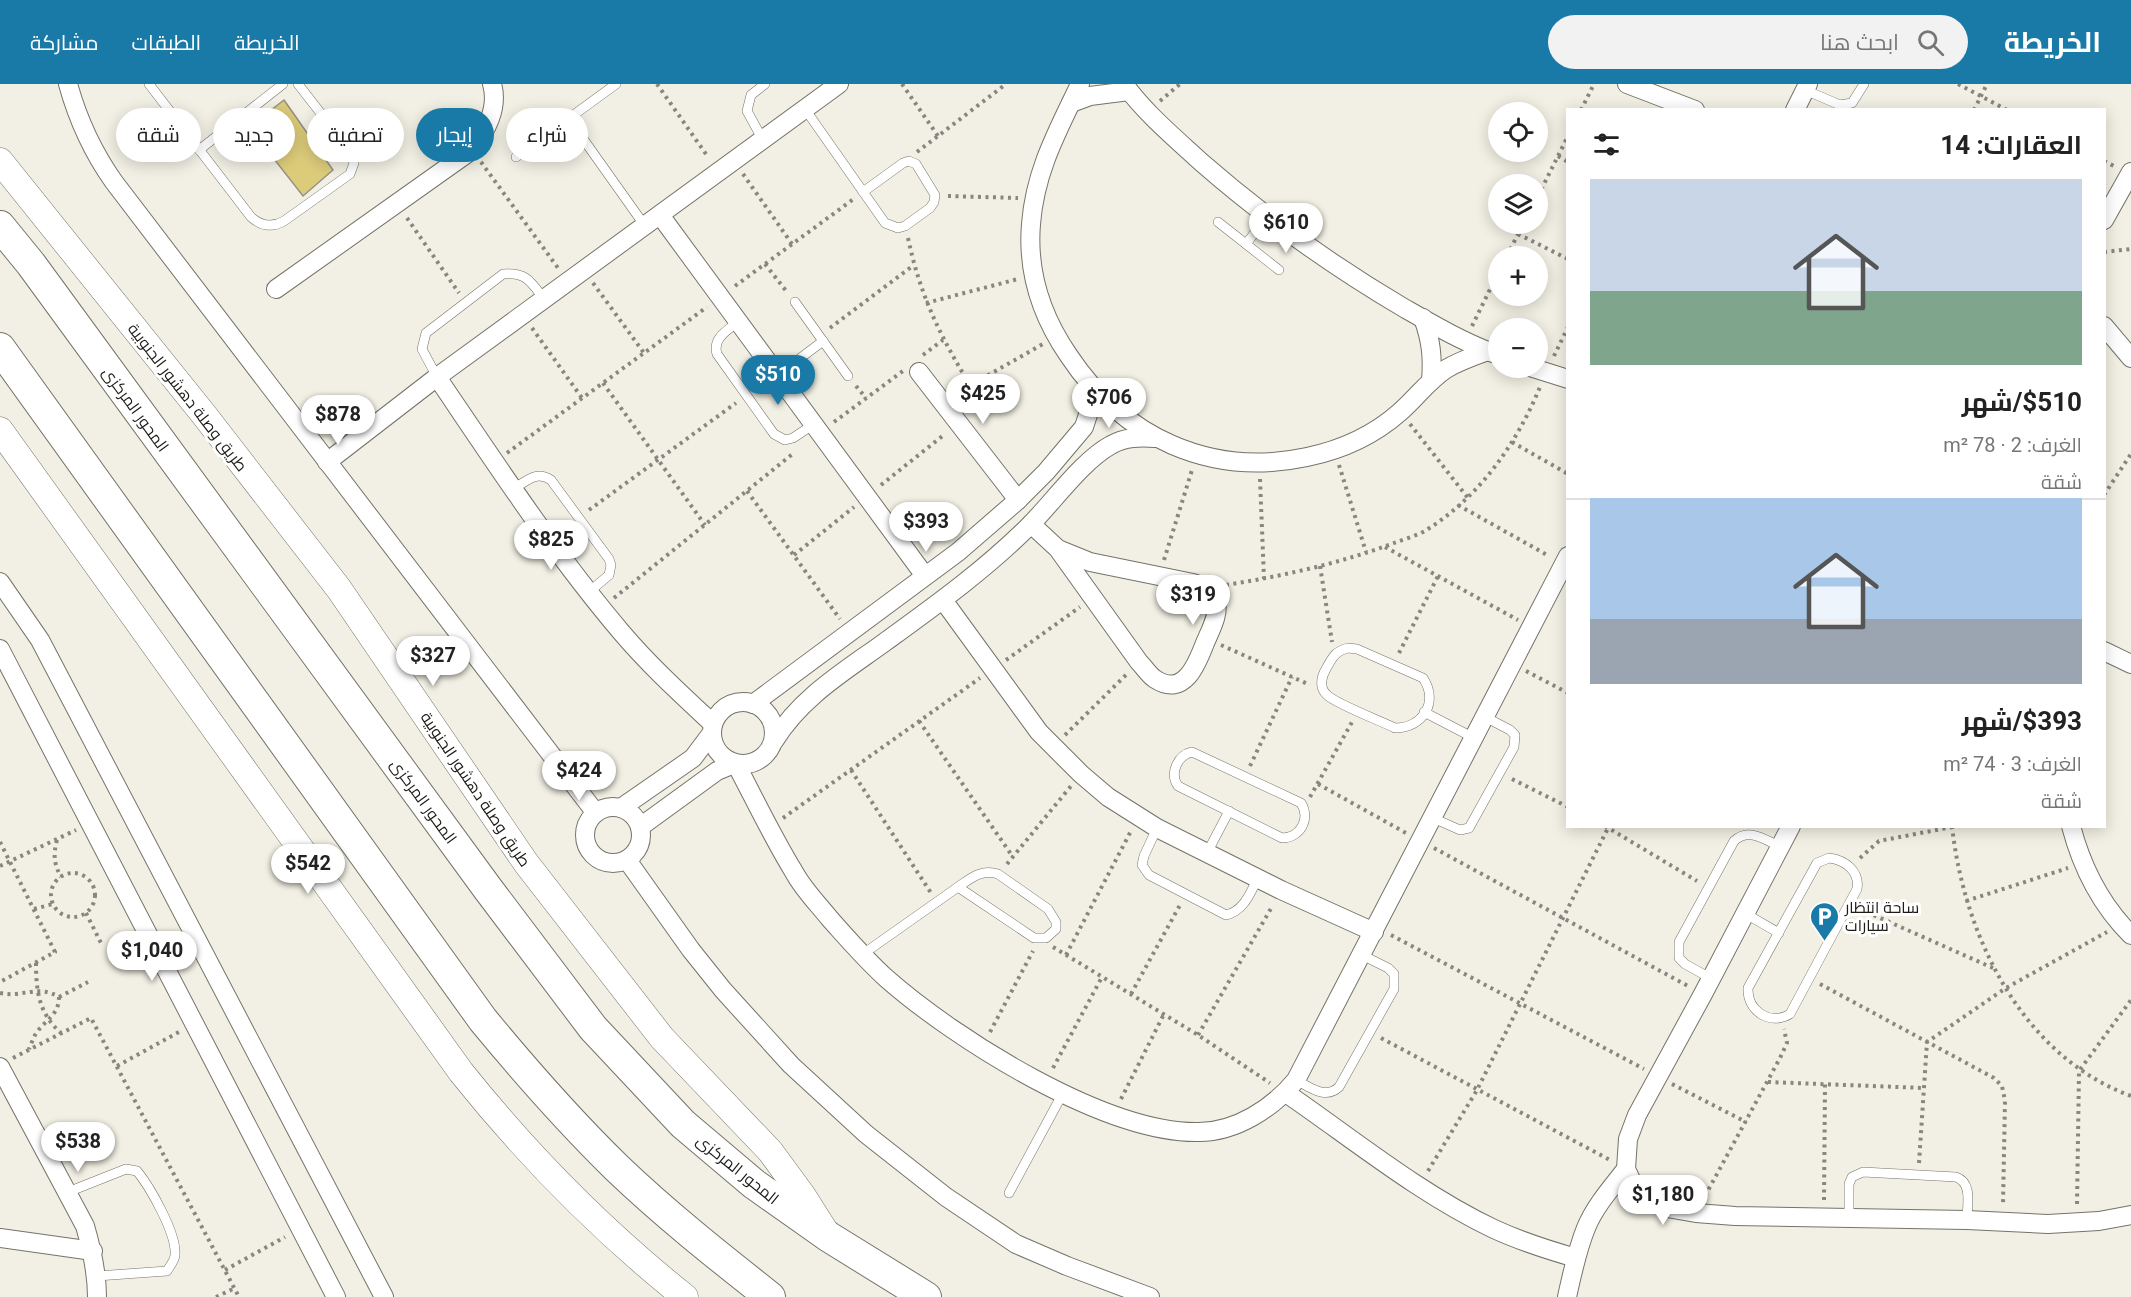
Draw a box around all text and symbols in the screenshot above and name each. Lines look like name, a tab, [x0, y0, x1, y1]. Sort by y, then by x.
search box	[1548, 15, 1968, 69]
icon: search	[1914, 26, 1947, 59]
text: الخريطة	[2004, 26, 2101, 59]
text: ابحث هنا	[1820, 30, 1899, 55]
text: مشاركة	[30, 31, 99, 55]
text: الطبقات	[132, 31, 201, 55]
text: الخريطة	[234, 31, 300, 55]
map controls	[1488, 102, 1548, 378]
button: locate	[1488, 102, 1548, 162]
chip: شقة	[116, 108, 201, 162]
chip: جديد	[213, 108, 295, 162]
chip: تصفية	[307, 108, 404, 162]
chip: إيجار	[416, 108, 494, 162]
chip: شراء	[506, 108, 588, 162]
icon: filters	[1590, 128, 1623, 161]
text: العقارات: 14	[1940, 130, 2082, 160]
button: layers	[1488, 174, 1548, 234]
pin: $610	[1250, 203, 1322, 254]
text: $610	[1263, 210, 1309, 234]
icon: home	[1782, 218, 1890, 326]
button: +	[1488, 246, 1548, 306]
button: −	[1488, 318, 1548, 378]
street label: طريق وصلة دهشور الجنوبية	[123, 319, 251, 476]
pin: $510	[742, 355, 814, 406]
text: $510	[755, 362, 801, 386]
street label: المحور المركزى	[98, 363, 173, 456]
pin: $425	[947, 374, 1019, 425]
pin: $706	[1073, 378, 1145, 429]
text: $425	[960, 381, 1006, 405]
text: $706	[1086, 385, 1132, 409]
text: $510/شهر	[1962, 387, 2082, 417]
pin: $878	[302, 395, 374, 446]
text: $878	[315, 402, 361, 426]
text: الغرف: 2 · 78 m²	[1943, 433, 2082, 457]
text: شقة	[2041, 470, 2082, 494]
pin: $393	[890, 502, 962, 553]
text: $393	[903, 509, 949, 533]
pin: $825	[515, 520, 587, 571]
text: $825	[528, 527, 574, 551]
icon: home	[1782, 537, 1890, 645]
pin: $319	[1157, 575, 1229, 626]
text: $319	[1170, 582, 1216, 606]
pin: $327	[397, 636, 469, 687]
text: $327	[410, 643, 456, 667]
text: $393/شهر	[1962, 706, 2082, 736]
street label: طريق وصلة دهشور الجنوبية	[416, 708, 535, 871]
pin: $424	[543, 751, 615, 802]
text: الغرف: 3 · 74 m²	[1943, 752, 2082, 776]
street label: المحور المركزى	[386, 755, 461, 848]
text: $424	[556, 758, 602, 782]
text: شقة	[2041, 789, 2082, 813]
pin: $542	[272, 844, 344, 895]
text: $542	[285, 851, 331, 875]
place label: ساحة انتظار سيارات	[1844, 898, 1919, 935]
parking icon: ساحة انتظار سيارات	[1808, 900, 1840, 942]
pin: $1,040	[103, 931, 201, 982]
text: $1,040	[121, 938, 183, 962]
pin: $538	[42, 1122, 114, 1173]
text: $538	[55, 1129, 101, 1153]
street label: المحور المركزى	[692, 1131, 783, 1209]
pin: $1,180	[1614, 1175, 1712, 1226]
text: $1,180	[1632, 1182, 1694, 1206]

